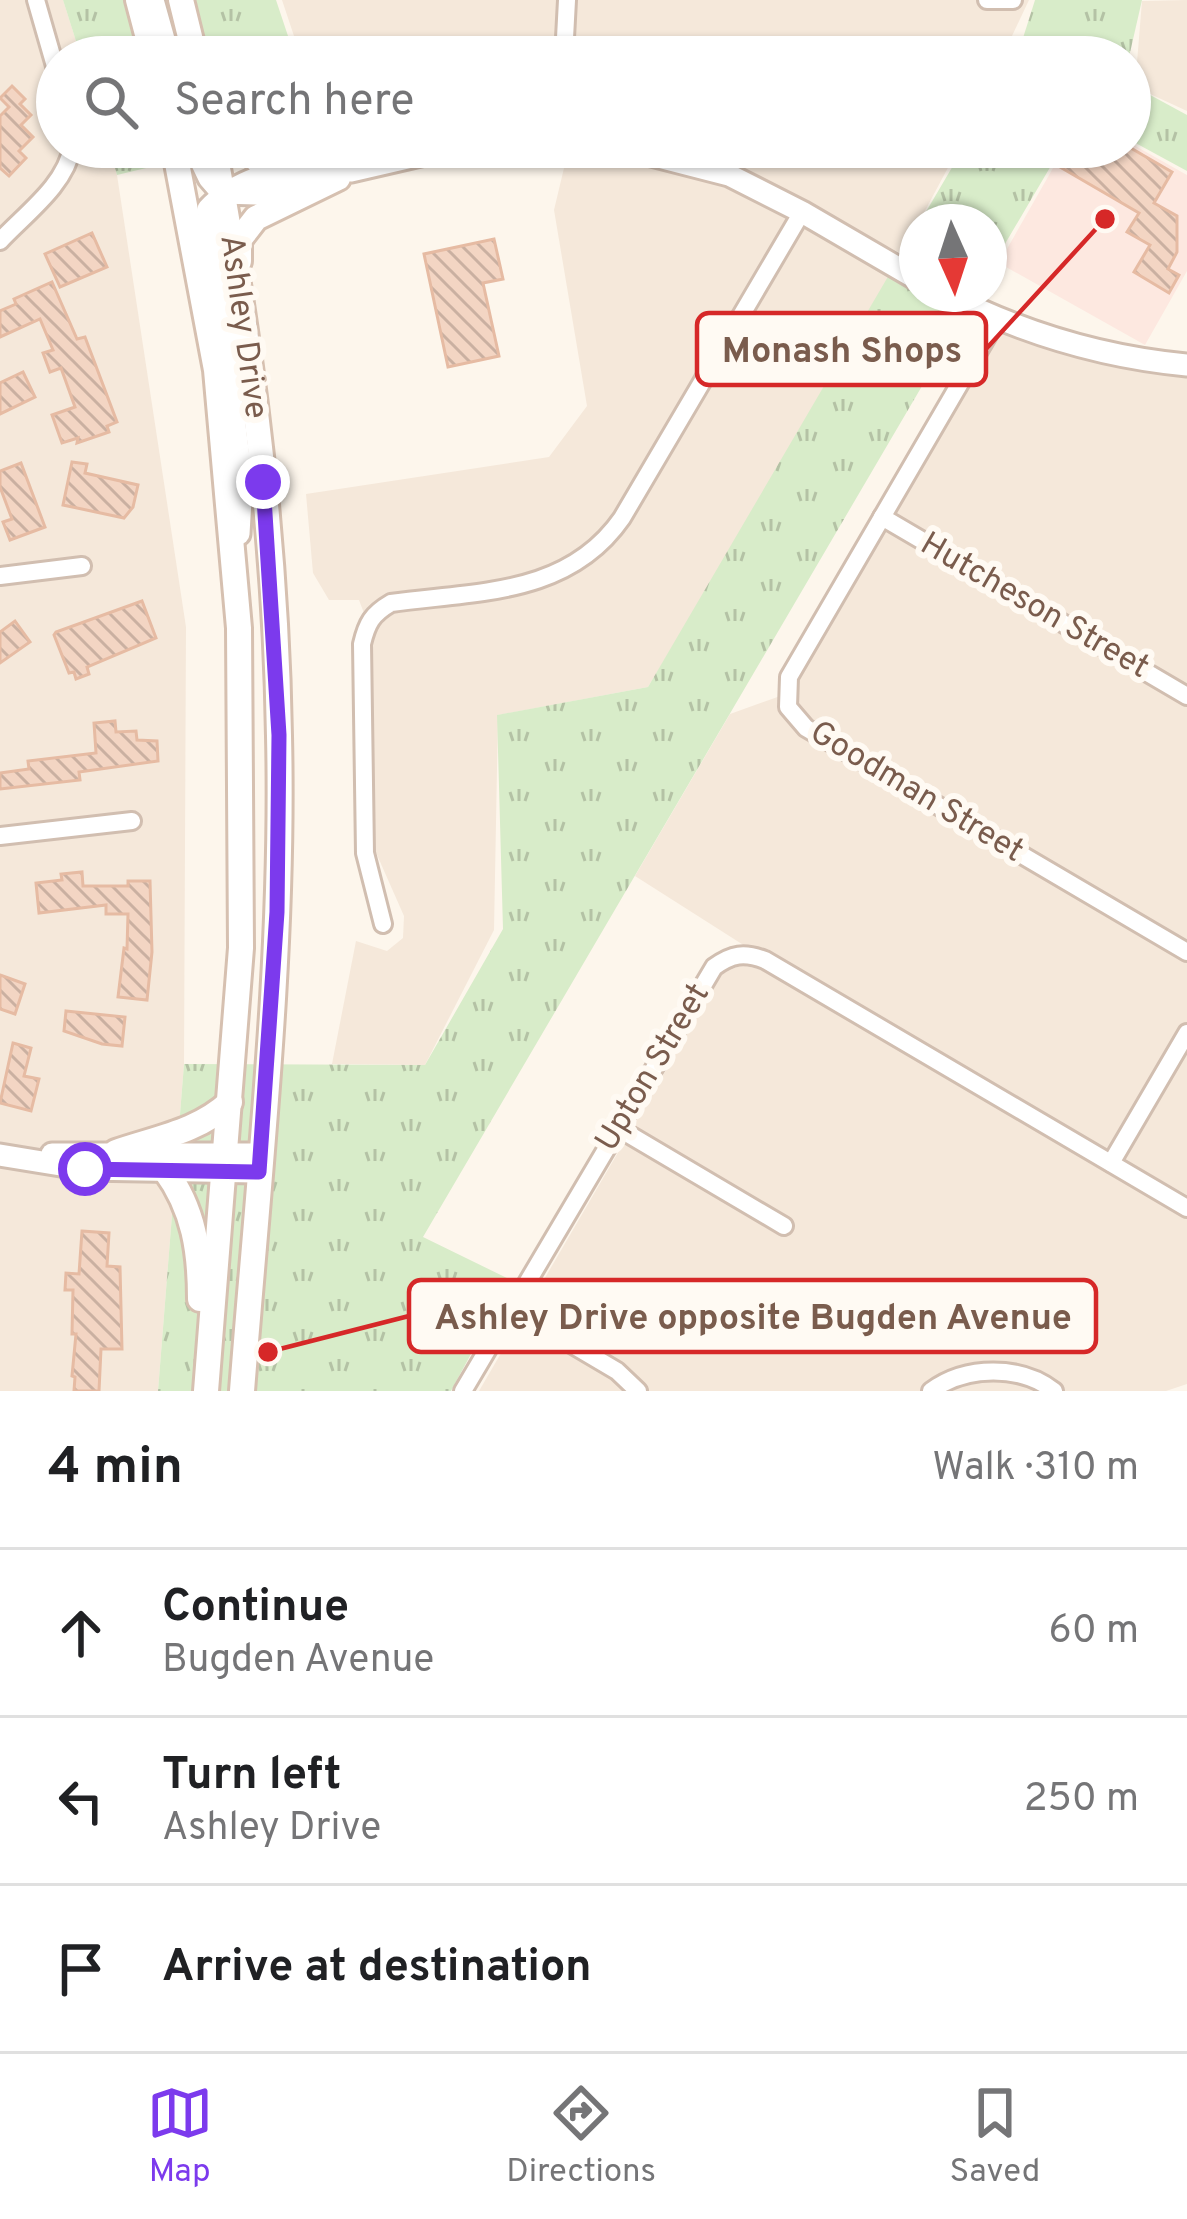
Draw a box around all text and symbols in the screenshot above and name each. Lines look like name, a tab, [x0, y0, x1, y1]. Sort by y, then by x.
search box	[36, 36, 1151, 168]
icon: search	[78, 69, 144, 135]
text: Search here	[174, 74, 414, 131]
north arrow	[899, 204, 1007, 312]
street label: Ashley Drive	[208, 232, 276, 422]
callout: Monash Shops	[697, 313, 986, 385]
text: Monash Shops	[722, 330, 962, 376]
route end	[236, 455, 290, 509]
street label: Hutcheson Street	[912, 524, 1156, 690]
street label: Goodman Street	[801, 713, 1031, 873]
street label: Upton Street	[587, 976, 721, 1160]
route start	[58, 1142, 112, 1196]
callout: Ashley Drive opposite Bugden Avenue	[409, 1280, 1096, 1352]
text: Ashley Drive opposite Bugden Avenue	[434, 1297, 1072, 1343]
text: 4 min	[48, 1437, 183, 1502]
text: Walk · 310 m	[932, 1445, 1139, 1494]
text: Continue	[162, 1580, 349, 1637]
icon: ahead	[48, 1600, 114, 1666]
text: 60 m	[1048, 1608, 1139, 1657]
text: Bugden Avenue	[162, 1637, 434, 1686]
text: Turn left	[162, 1748, 341, 1805]
icon: left	[48, 1768, 114, 1834]
text: 250 m	[1024, 1776, 1139, 1825]
text: Ashley Drive	[162, 1805, 381, 1854]
icon: arrive	[48, 1936, 114, 2002]
text: Arrive at destination	[162, 1940, 592, 1997]
tab: Map	[147, 2080, 213, 2194]
tab: Directions	[506, 2080, 656, 2194]
tab: Saved	[950, 2080, 1040, 2194]

